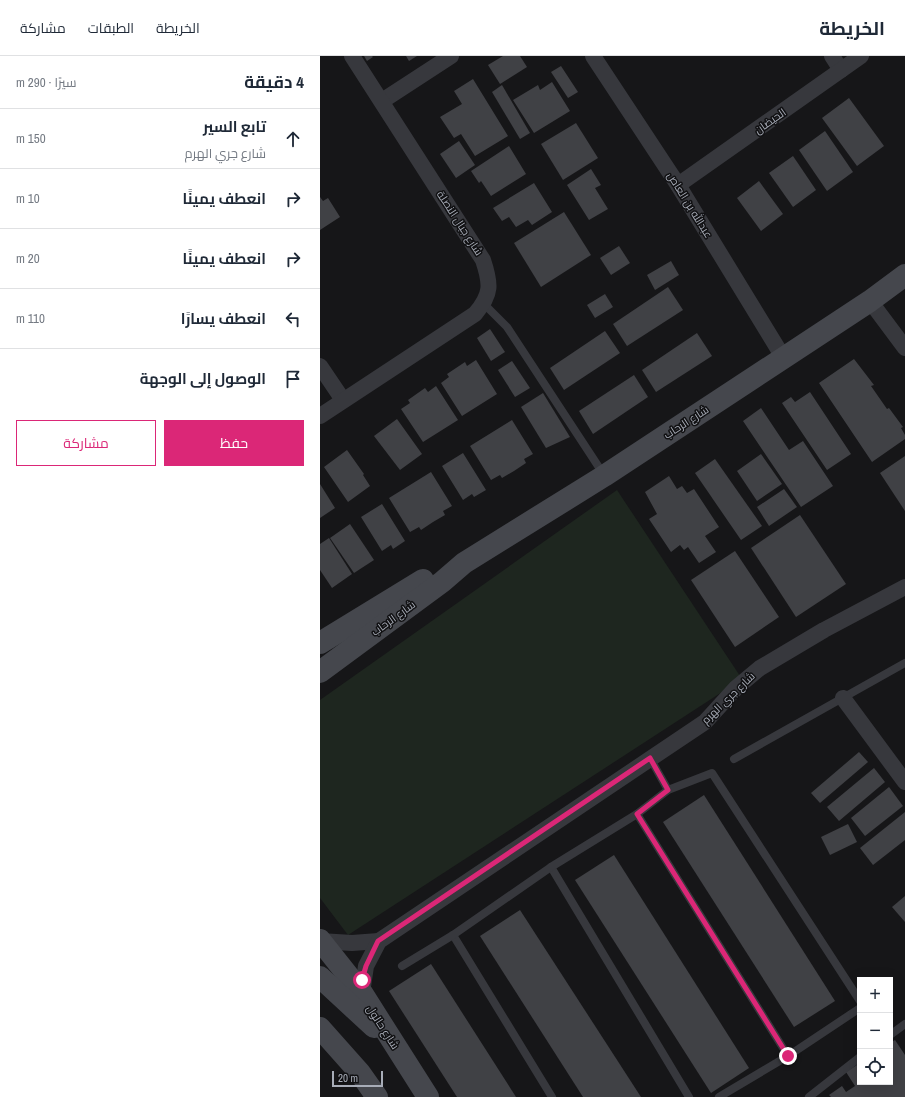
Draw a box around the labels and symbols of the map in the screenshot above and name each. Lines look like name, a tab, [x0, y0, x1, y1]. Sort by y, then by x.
street label: الحيضان	[751, 105, 789, 137]
street label: عبدالله بن العاص	[664, 169, 717, 241]
street label: شارع جبال النصلة	[433, 188, 486, 259]
street label: شارع الرحاب	[661, 402, 712, 443]
street label: شارع الرحاب	[368, 597, 418, 640]
street label: شارع جري الهرم	[698, 669, 759, 728]
route start	[353, 971, 371, 989]
street label: شارع حالول	[363, 1002, 402, 1052]
route end	[779, 1047, 797, 1065]
scale bar	[332, 1069, 383, 1088]

